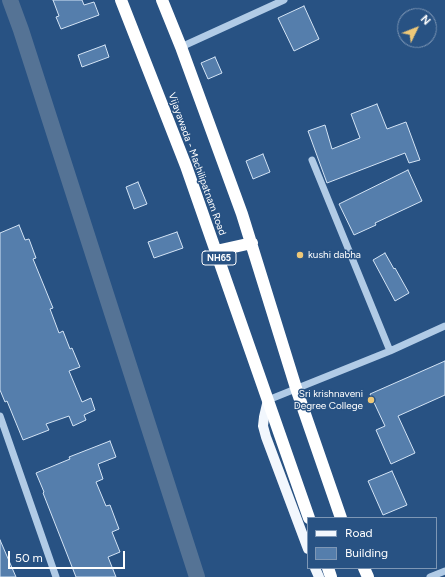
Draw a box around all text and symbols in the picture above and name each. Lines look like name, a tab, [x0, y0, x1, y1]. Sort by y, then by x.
north arrow	[397, 8, 437, 48]
text: N	[418, 13, 433, 28]
street label: Vijayawada - Machilipatnam Road	[166, 91, 228, 237]
place label: kushi dabha	[308, 249, 361, 261]
marker: kushi dabha	[295, 250, 305, 260]
road number: NH65	[202, 251, 236, 265]
place label: Sri krishnaveni Degree College	[294, 388, 363, 412]
marker: Sri krishnaveni Degree College	[366, 395, 376, 405]
legend	[307, 517, 437, 569]
text: Road	[345, 526, 373, 540]
scale bar	[10, 543, 127, 569]
text: Building	[345, 546, 388, 560]
text: 50 m	[15, 551, 43, 565]

